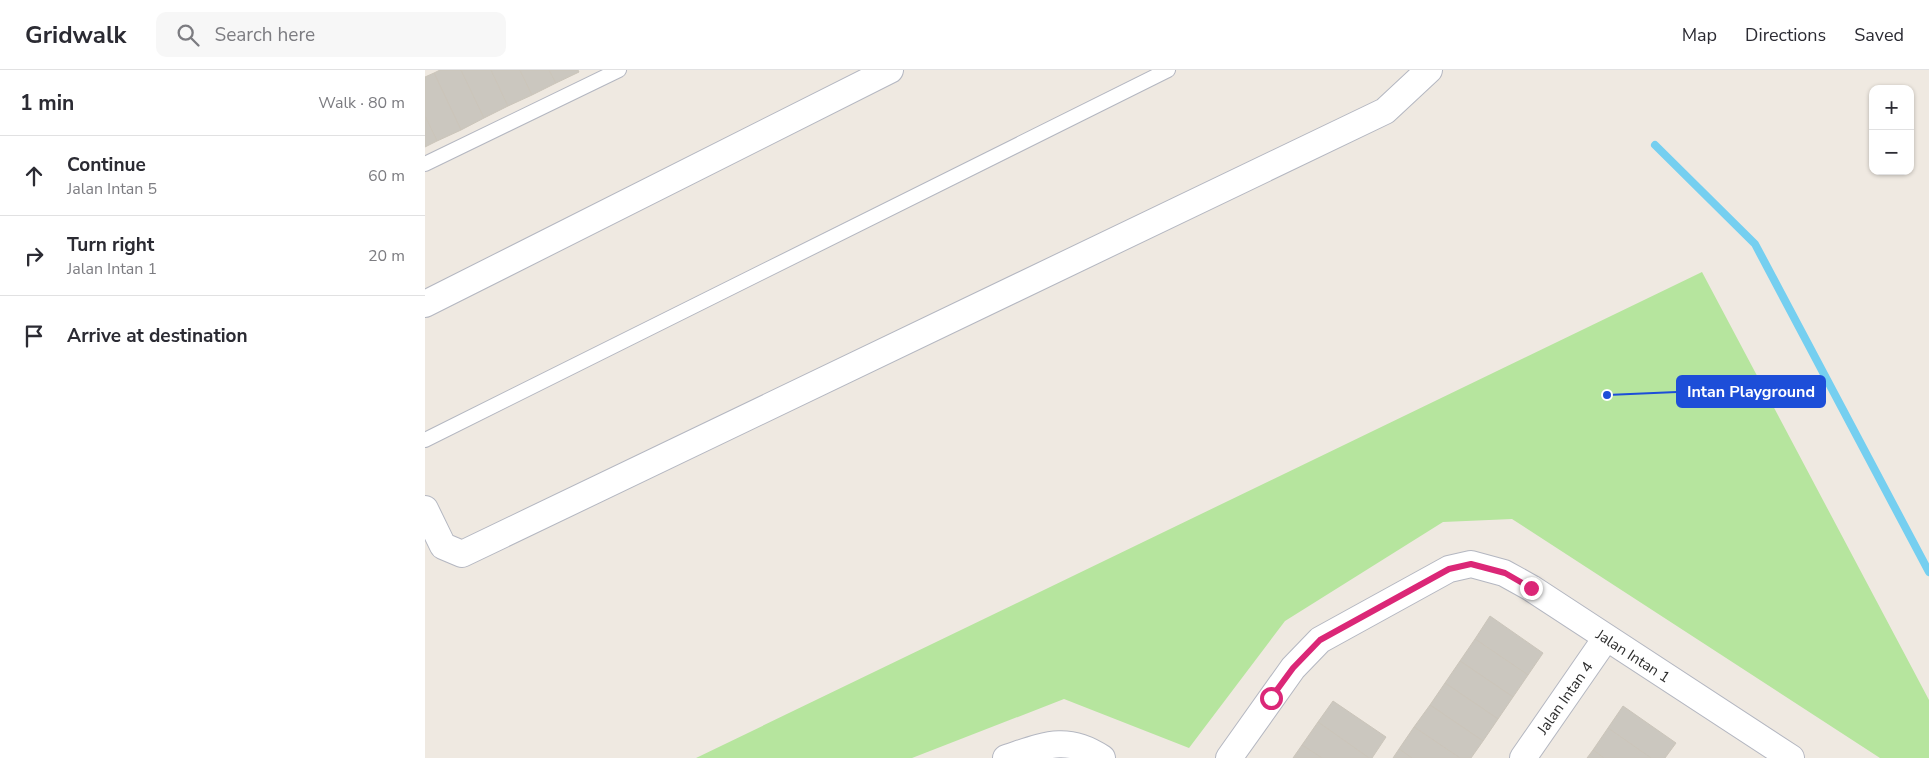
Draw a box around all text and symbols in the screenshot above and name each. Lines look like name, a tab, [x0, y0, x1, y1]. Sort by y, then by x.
search box	[156, 12, 506, 57]
text: Gridwalk	[25, 19, 126, 51]
icon: search	[174, 21, 202, 49]
text: Search here	[214, 22, 315, 48]
text: Map	[1682, 23, 1717, 47]
text: Directions	[1745, 23, 1826, 47]
text: Saved	[1854, 23, 1904, 47]
map controls	[1869, 85, 1914, 175]
button: +	[1869, 85, 1914, 130]
text: 1 min	[20, 89, 74, 117]
text: Walk · 80 m	[318, 92, 405, 114]
button: −	[1869, 130, 1914, 175]
text: Continue	[67, 152, 146, 178]
icon: ahead	[20, 162, 48, 190]
text: 60 m	[368, 165, 405, 187]
text: Jalan Intan 5	[67, 178, 157, 200]
text: Turn right	[67, 232, 154, 258]
icon: right	[20, 242, 48, 270]
text: 20 m	[368, 245, 405, 267]
text: Jalan Intan 1	[67, 258, 157, 280]
icon: arrive	[20, 322, 48, 350]
text: Arrive at destination	[67, 323, 248, 349]
callout: Intan Playground	[1677, 376, 1825, 407]
text: Intan Playground	[1687, 381, 1815, 403]
route end	[1520, 577, 1543, 600]
street label: Jalan Intan 1	[1591, 624, 1674, 687]
street label: Jalan Intan 4	[1532, 658, 1597, 739]
route start	[1260, 687, 1283, 710]

